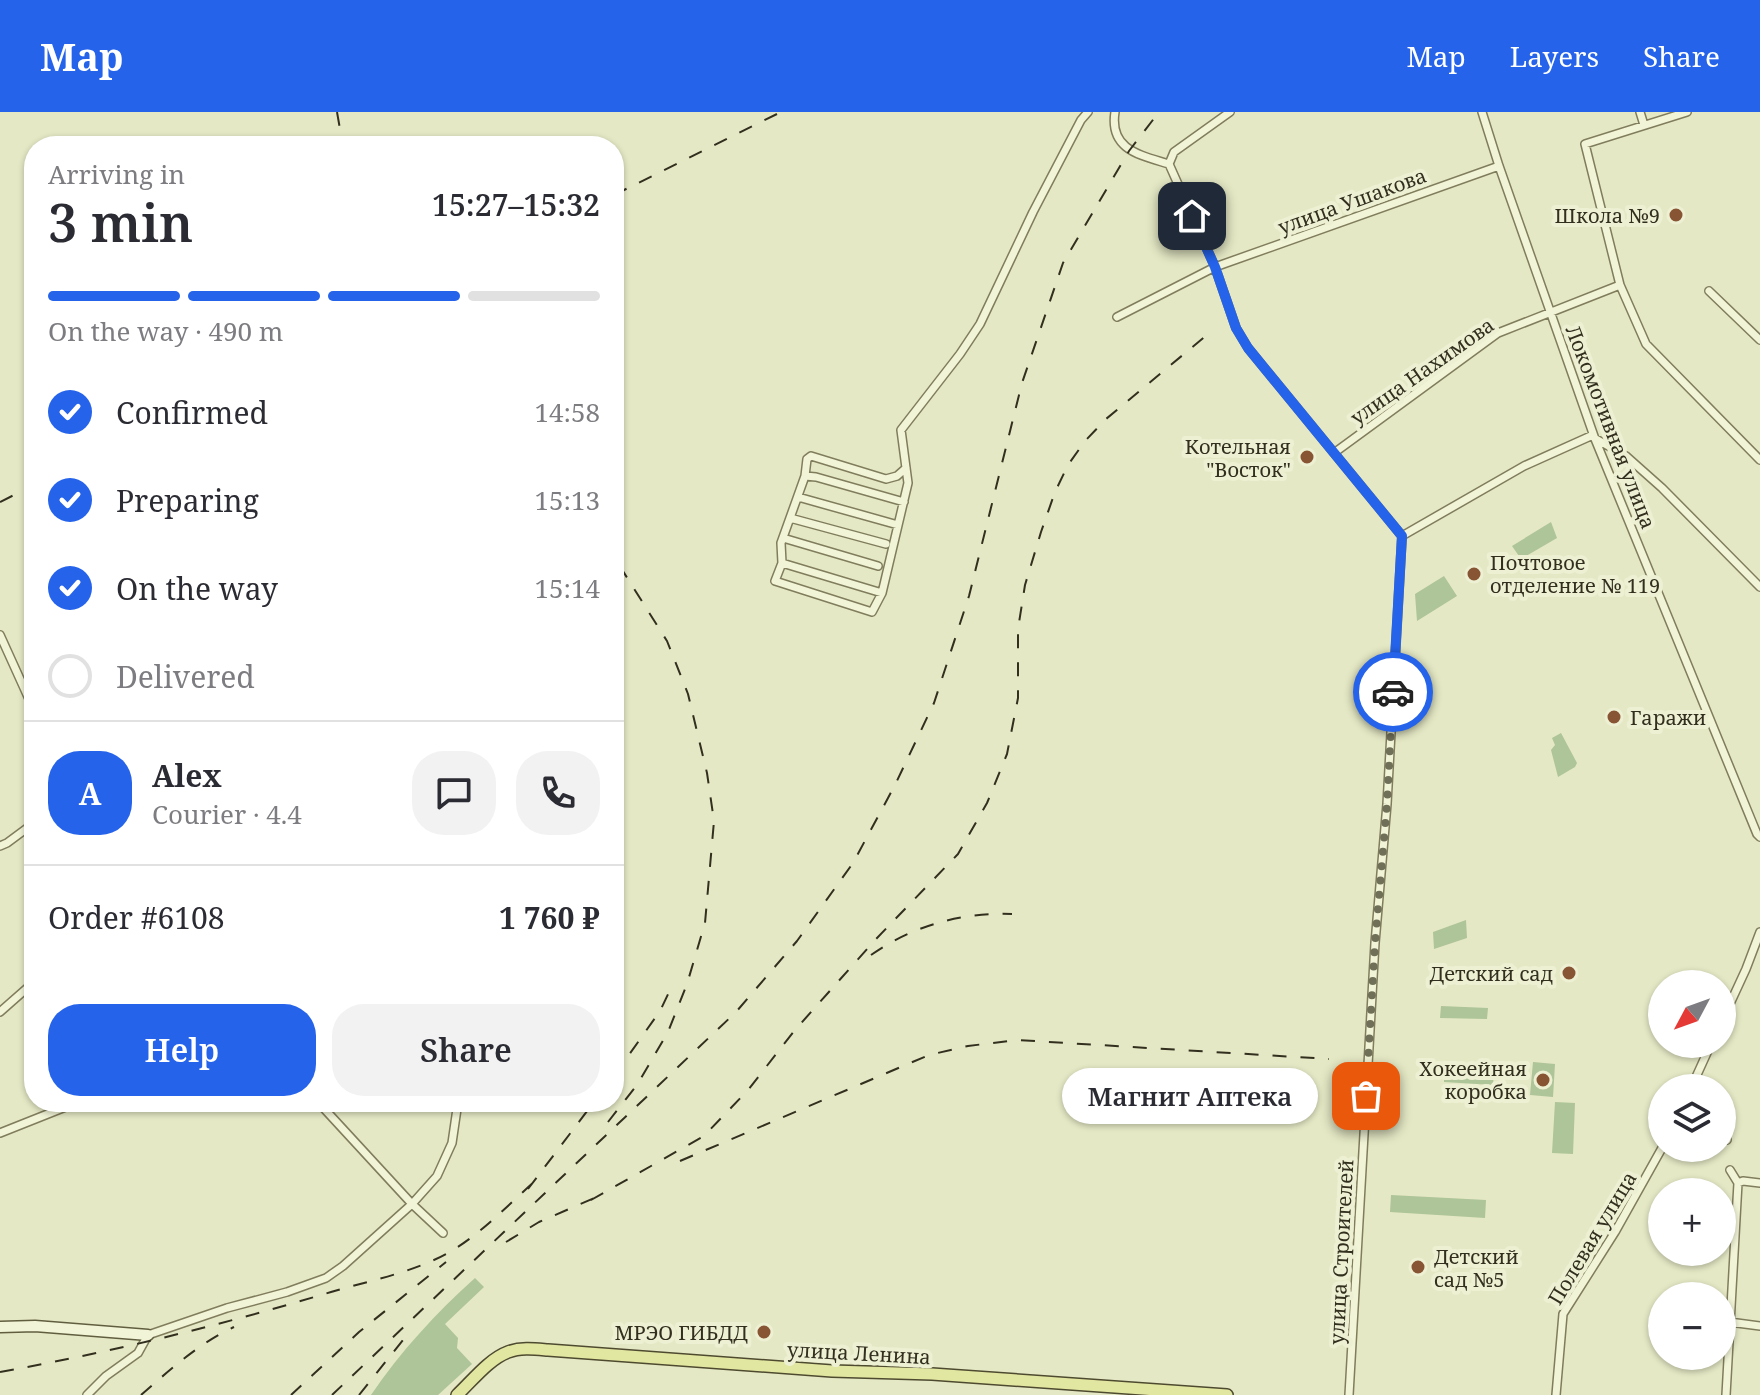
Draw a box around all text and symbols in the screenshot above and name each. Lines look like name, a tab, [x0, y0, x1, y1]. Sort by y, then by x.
text: Map	[40, 30, 124, 82]
text: Map	[1407, 37, 1466, 75]
text: Layers	[1510, 37, 1599, 75]
text: Share	[1643, 37, 1720, 75]
text: Arriving in	[48, 156, 185, 192]
street label: улица Ушакова	[1274, 162, 1430, 240]
pin	[1158, 182, 1226, 250]
text: 15:27–15:32	[432, 184, 600, 225]
text: 3 min	[48, 186, 193, 257]
icon: home	[1170, 194, 1214, 238]
place label: Школа №9	[1555, 202, 1660, 229]
marker: Школа №9	[1667, 206, 1685, 224]
street label: улица Нахимова	[1345, 311, 1499, 431]
text: On the way · 490 m	[48, 313, 283, 349]
street label: Локомотивная улица	[1560, 321, 1662, 533]
icon: check	[48, 390, 92, 434]
text: Confirmed	[116, 392, 268, 433]
text: 14:58	[534, 394, 600, 430]
place label: Котельная "Восток"	[1185, 433, 1291, 483]
marker: Котельная "Восток"	[1298, 448, 1316, 466]
icon: check	[48, 478, 92, 522]
text: Preparing	[116, 480, 259, 521]
text: 15:13	[534, 482, 600, 518]
place label: Почтовое отделение № 119	[1490, 549, 1660, 599]
marker: Почтовое отделение № 119	[1465, 565, 1483, 583]
icon: check	[48, 566, 92, 610]
text: On the way	[116, 568, 278, 609]
text: 15:14	[534, 570, 600, 606]
courier	[1353, 652, 1433, 732]
text: Delivered	[116, 656, 255, 697]
icon: car	[1371, 670, 1415, 714]
place label: Гаражи	[1630, 704, 1706, 731]
marker: Гаражи	[1605, 708, 1623, 726]
button: chat	[412, 751, 496, 835]
button: phone	[516, 751, 600, 835]
text: Alex	[152, 755, 222, 796]
text: A	[79, 773, 101, 814]
text: Courier · 4.4	[152, 796, 302, 832]
text: Order #6108	[48, 897, 225, 938]
text: 1 760 ₽	[499, 897, 600, 938]
place label: Детский сад	[1429, 960, 1553, 987]
marker: Детский сад	[1560, 964, 1578, 982]
north arrow	[1648, 970, 1736, 1058]
map controls	[1648, 970, 1736, 1370]
button: Help	[48, 1004, 316, 1096]
button: Share	[332, 1004, 600, 1096]
place label: Хокеейная коробка	[1419, 1055, 1527, 1105]
pin	[1332, 1062, 1400, 1130]
callout: Магнит Аптека	[1062, 1068, 1318, 1124]
marker: Хокеейная коробка	[1534, 1071, 1552, 1089]
icon: bag	[1344, 1074, 1388, 1118]
button: layers	[1648, 1074, 1736, 1162]
text: Магнит Аптека	[1088, 1078, 1292, 1114]
street label: улица Строителей	[1323, 1159, 1359, 1345]
street label: Полевая улица	[1542, 1166, 1642, 1310]
button: +	[1648, 1178, 1736, 1266]
place label: Детский сад №5	[1434, 1243, 1519, 1293]
marker: Детский сад №5	[1409, 1258, 1427, 1276]
button: −	[1648, 1282, 1736, 1370]
place label: МРЭО ГИБДД	[614, 1319, 748, 1346]
marker: МРЭО ГИБДД	[755, 1323, 773, 1341]
street label: улица Ленина	[786, 1336, 932, 1370]

